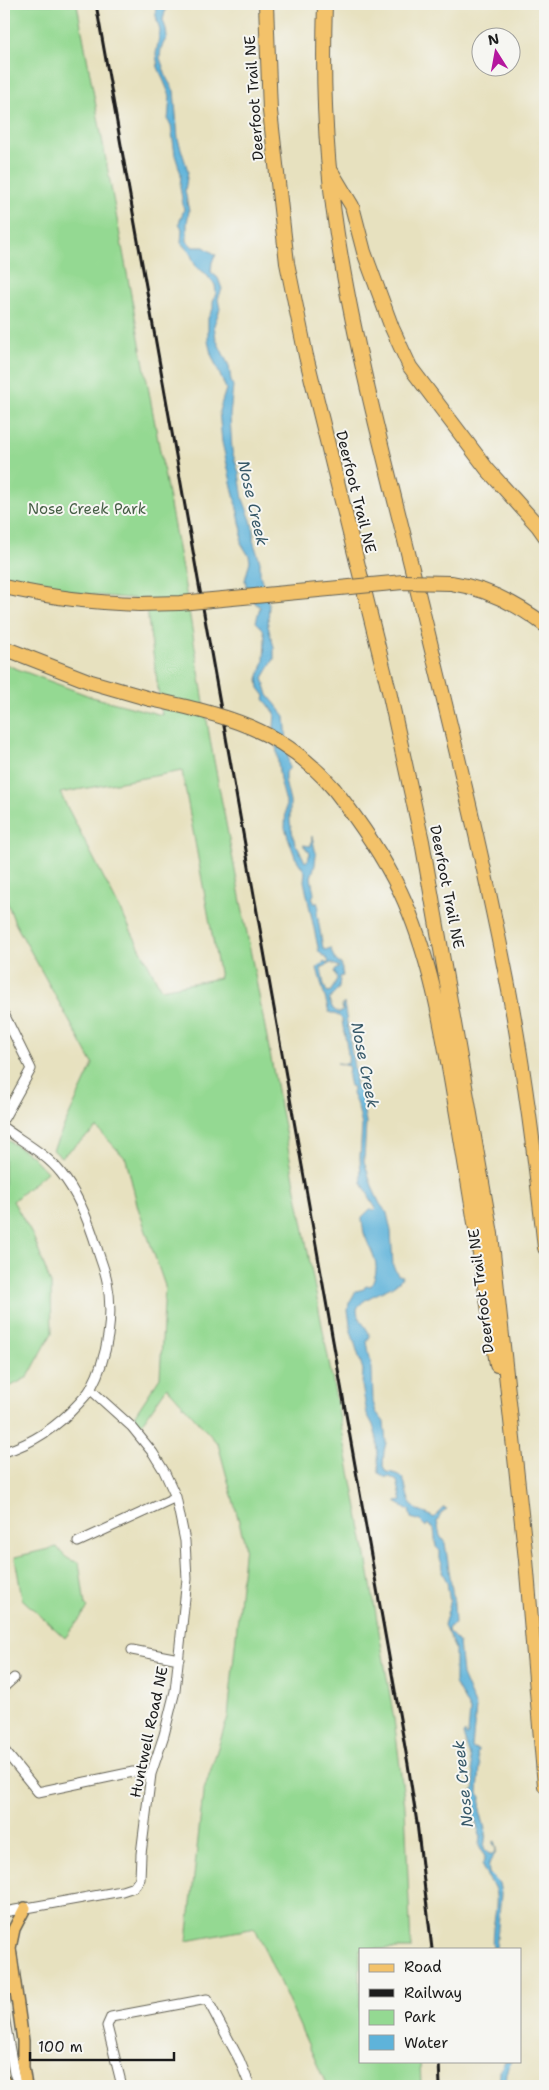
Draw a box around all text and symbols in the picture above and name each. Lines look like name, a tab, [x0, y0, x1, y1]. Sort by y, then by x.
north arrow	[472, 28, 522, 78]
text: N	[486, 29, 501, 49]
street label: Deerfoot Trail NE	[240, 35, 268, 161]
street label: Deerfoot Trail NE	[331, 429, 381, 555]
water label: Nose Creek	[233, 458, 273, 548]
park label: Nose Creek Park	[28, 499, 146, 519]
street label: Deerfoot Trail NE	[425, 823, 469, 951]
water label: Nose Creek	[346, 1020, 384, 1110]
street label: Deerfoot Trail NE	[463, 1227, 499, 1355]
street label: Huntwell Road NE	[125, 1664, 173, 1800]
water label: Nose Creek	[448, 1739, 478, 1829]
legend	[359, 1948, 522, 2062]
text: Road	[404, 1957, 442, 1977]
text: Railway	[404, 1983, 462, 2003]
text: Park	[404, 2007, 436, 2027]
scale bar	[30, 2030, 174, 2062]
text: Water	[404, 2033, 448, 2053]
text: 100 m	[38, 2037, 83, 2057]

